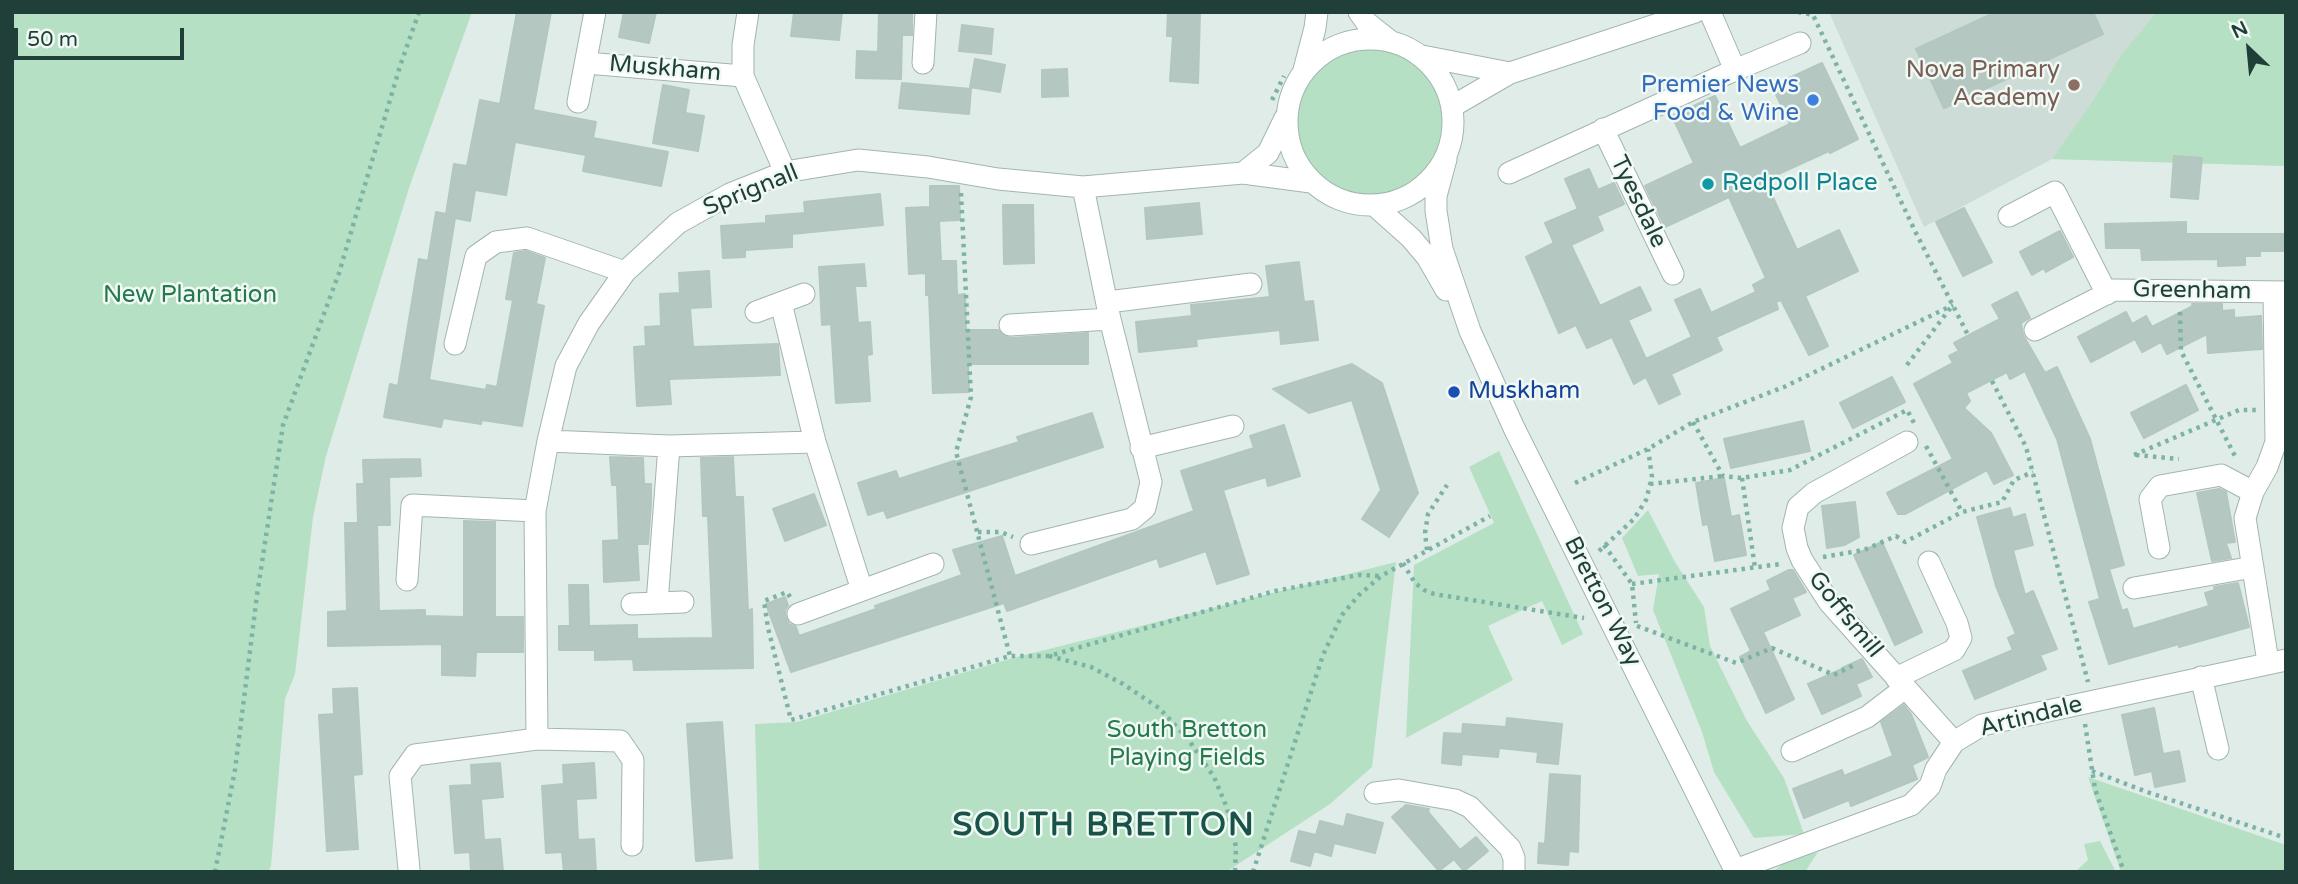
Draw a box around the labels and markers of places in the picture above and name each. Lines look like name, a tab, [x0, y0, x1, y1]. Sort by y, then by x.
place label: Nova Primary Academy	[1906, 57, 2060, 113]
place label: Premier News Food & Wine	[1641, 72, 1799, 128]
marker: Nova Primary Academy	[2066, 77, 2082, 93]
marker: Premier News Food & Wine	[1805, 92, 1821, 108]
place label: Redpoll Place	[1722, 170, 1877, 198]
marker: Redpoll Place	[1700, 176, 1716, 192]
place label: Muskham	[1468, 378, 1580, 406]
marker: Muskham	[1446, 384, 1462, 400]

